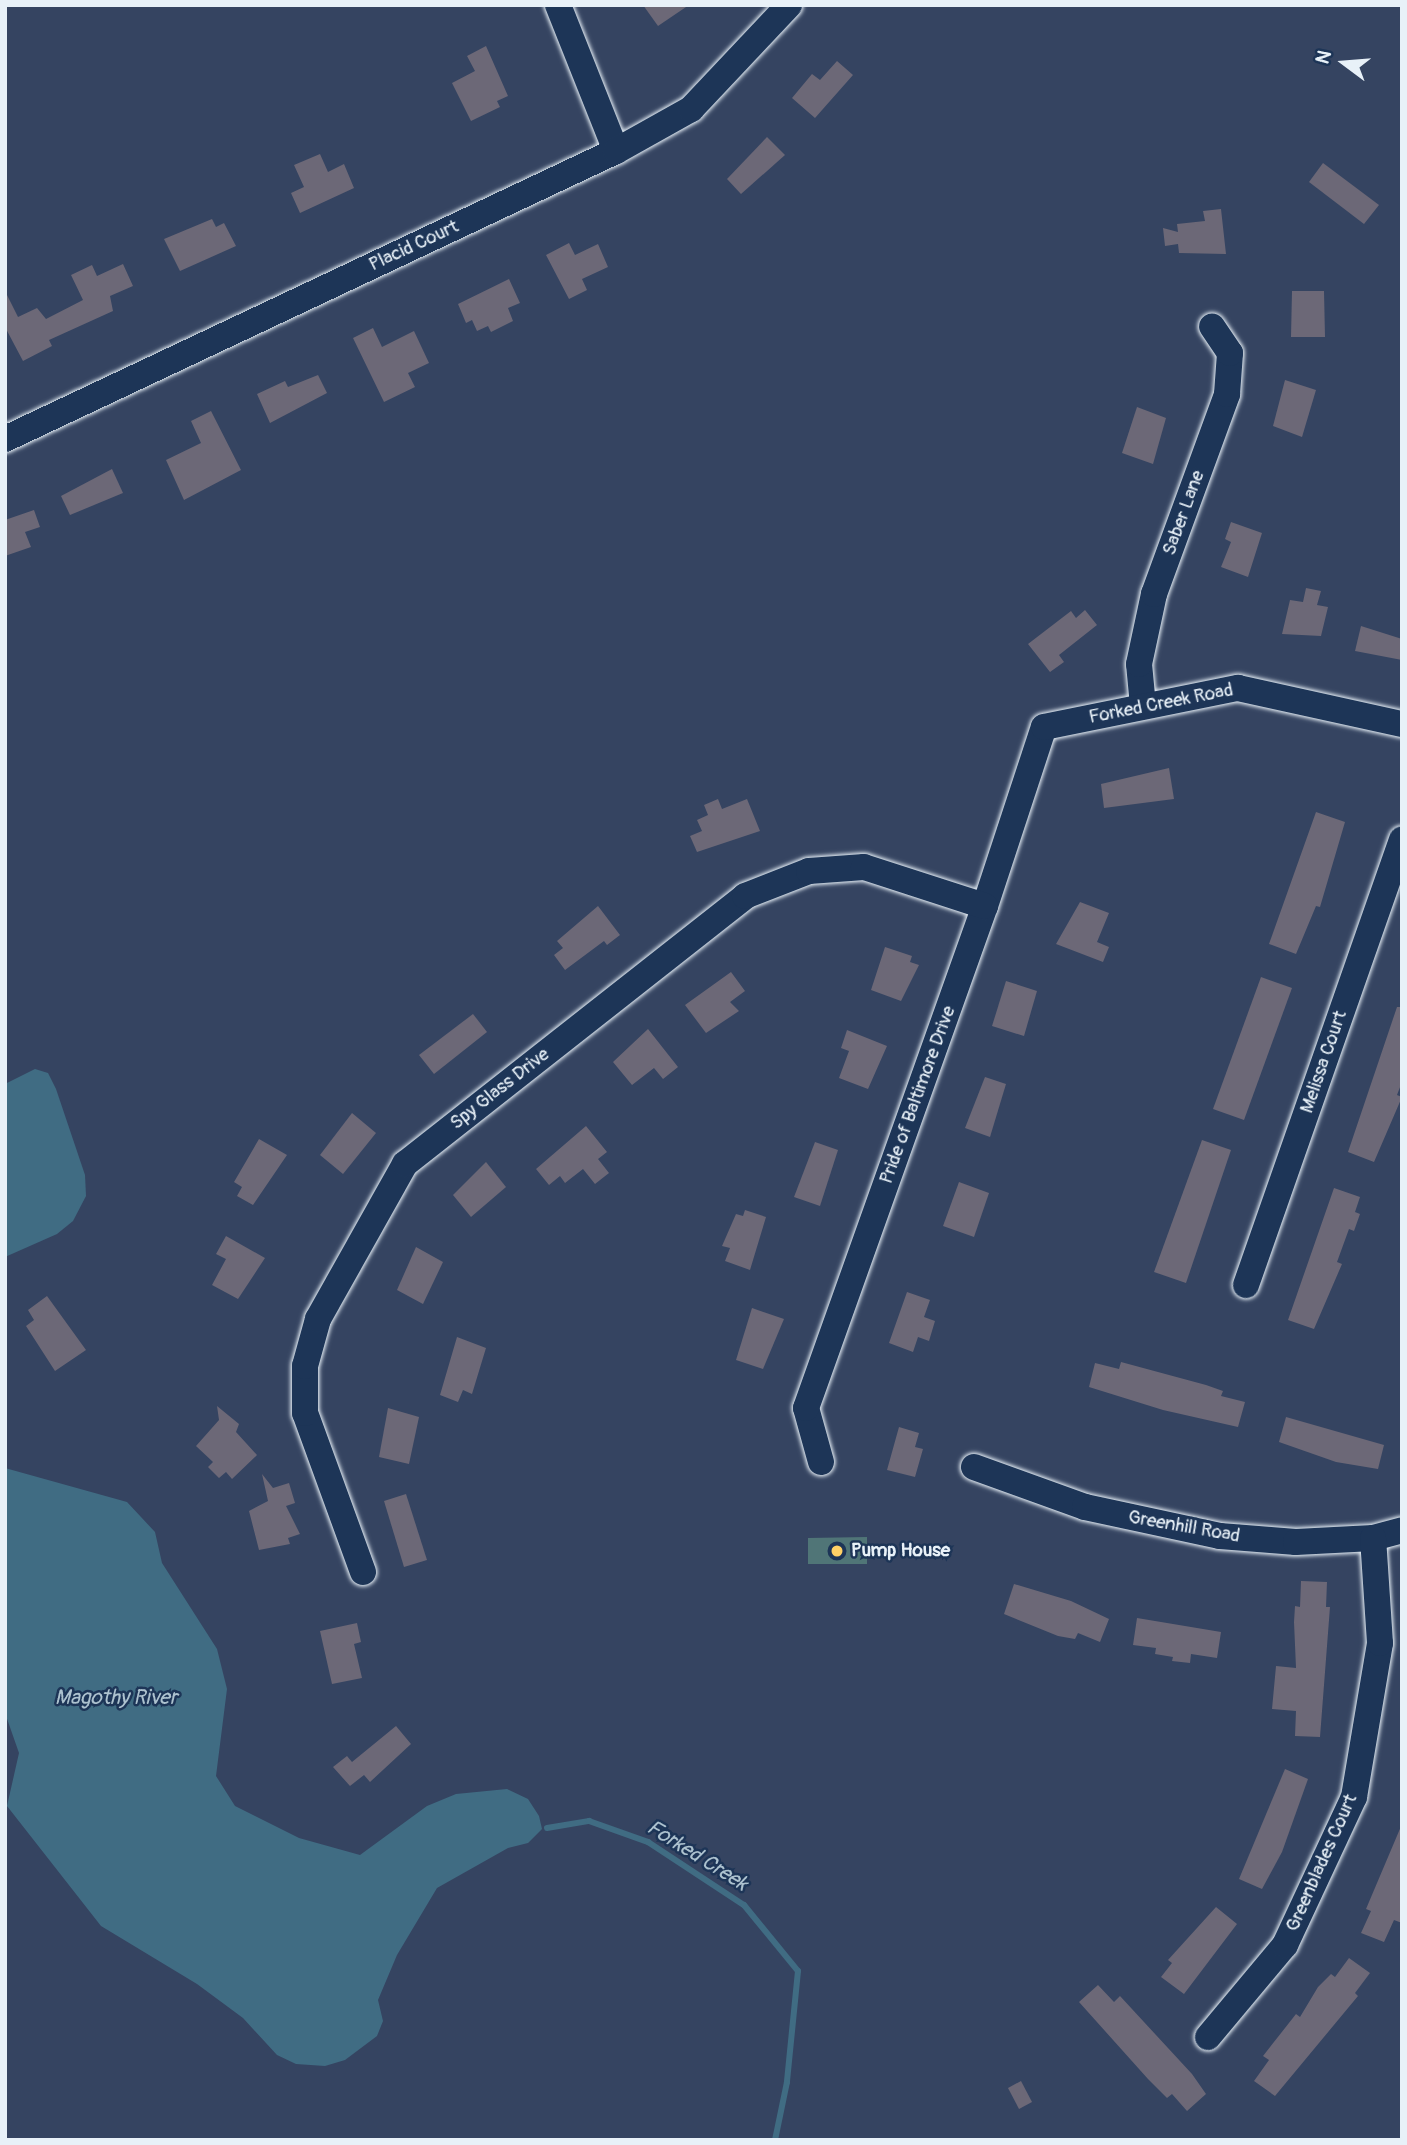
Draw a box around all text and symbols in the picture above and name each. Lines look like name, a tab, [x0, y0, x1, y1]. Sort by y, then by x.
north arrow	[1309, 28, 1379, 98]
text: N	[1311, 48, 1337, 67]
street label: Placid Court	[366, 215, 462, 277]
street label: Saber Lane	[1158, 467, 1210, 559]
street label: Forked Creek Road	[1087, 679, 1235, 729]
street label: Pride of Baltimore Drive	[875, 1003, 961, 1187]
street label: Melissa Court	[1296, 1008, 1352, 1116]
street label: Spy Glass Drive	[446, 1043, 554, 1135]
street label: Greenhill Road	[1126, 1506, 1242, 1548]
place label: Pump House	[851, 1540, 950, 1562]
marker: Pump House	[829, 1543, 845, 1559]
water label: Magothy River	[55, 1685, 177, 1711]
street label: Greenblades Court	[1281, 1791, 1363, 1935]
water label: Forked Creek	[642, 1815, 752, 1897]

